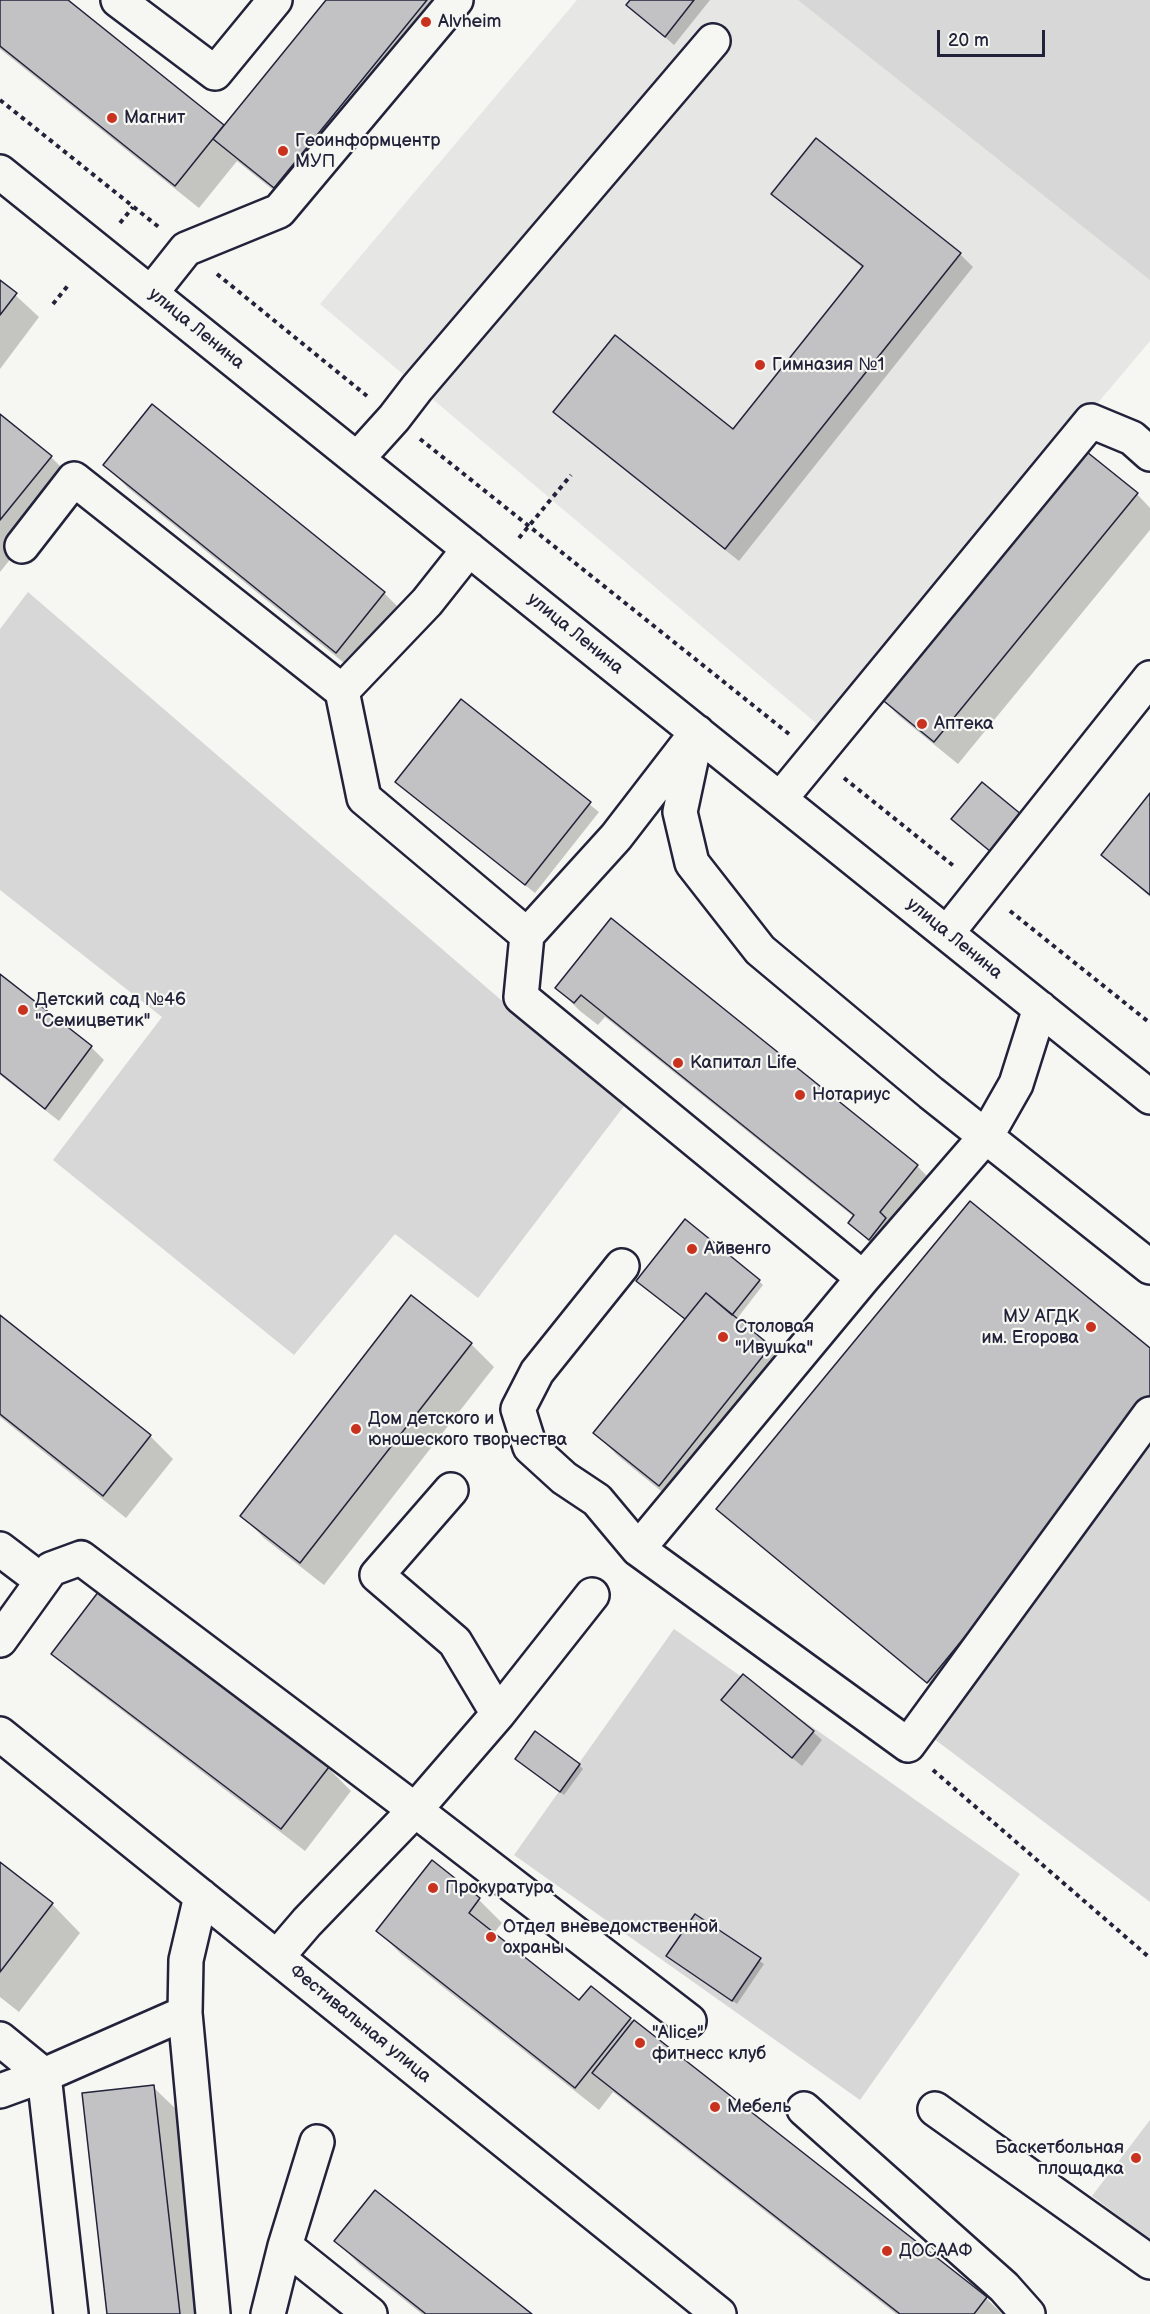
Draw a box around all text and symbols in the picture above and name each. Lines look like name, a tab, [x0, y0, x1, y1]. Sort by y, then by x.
place label: Alvheim	[438, 11, 501, 33]
marker: Alvheim	[419, 15, 433, 29]
scale bar	[940, 18, 1048, 56]
text: 20 m	[948, 30, 989, 51]
place label: Магнит	[124, 107, 185, 129]
marker: Магнит	[105, 111, 119, 125]
place label: Геоинформцентр МУП	[295, 130, 440, 172]
marker: Геоинформцентр МУП	[276, 144, 290, 158]
street label: улица Ленина	[144, 284, 248, 374]
place label: Гимназия №1	[772, 354, 884, 376]
marker: Гимназия №1	[753, 358, 767, 372]
street label: улица Ленина	[523, 589, 627, 679]
place label: Аптека	[934, 713, 994, 735]
marker: Аптека	[915, 717, 929, 731]
street label: улица Ленина	[902, 894, 1006, 984]
place label: Детский сад №46 "Семицветик"	[35, 989, 186, 1032]
marker: Детский сад №46 "Семицветик"	[16, 1003, 30, 1017]
place label: Капитал Life	[690, 1052, 797, 1074]
marker: Капитал Life	[671, 1056, 685, 1070]
place label: Нотариус	[812, 1084, 890, 1106]
marker: Нотариус	[793, 1088, 807, 1102]
place label: Айвенго	[704, 1238, 771, 1260]
marker: Айвенго	[685, 1242, 699, 1256]
place label: МУ АГДК им. Егорова	[981, 1306, 1079, 1348]
place label: Столовая "Ивушка"	[735, 1316, 814, 1358]
marker: МУ АГДК им. Егорова	[1084, 1320, 1098, 1334]
marker: Столовая "Ивушка"	[716, 1330, 730, 1344]
place label: Дом детского и юношеского творчества	[368, 1408, 567, 1450]
marker: Дом детского и юношеского творчества	[349, 1422, 363, 1436]
place label: Прокуратура	[445, 1877, 554, 1899]
marker: Прокуратура	[426, 1881, 440, 1895]
place label: Отдел вневедомственной охраны	[503, 1916, 718, 1958]
marker: Отдел вневедомственной охраны	[484, 1930, 498, 1944]
street label: Фестивальная улица	[285, 1960, 435, 2088]
place label: "Alice" фитнесс клуб	[652, 2022, 766, 2064]
marker: "Alice" фитнесс клуб	[633, 2036, 647, 2050]
place label: Мебель	[727, 2096, 791, 2118]
marker: Мебель	[708, 2100, 722, 2114]
place label: Баскетбольная площадка	[995, 2137, 1124, 2180]
marker: Баскетбольная площадка	[1129, 2151, 1143, 2165]
place label: ДОСААФ	[899, 2240, 972, 2262]
marker: ДОСААФ	[880, 2244, 894, 2258]

